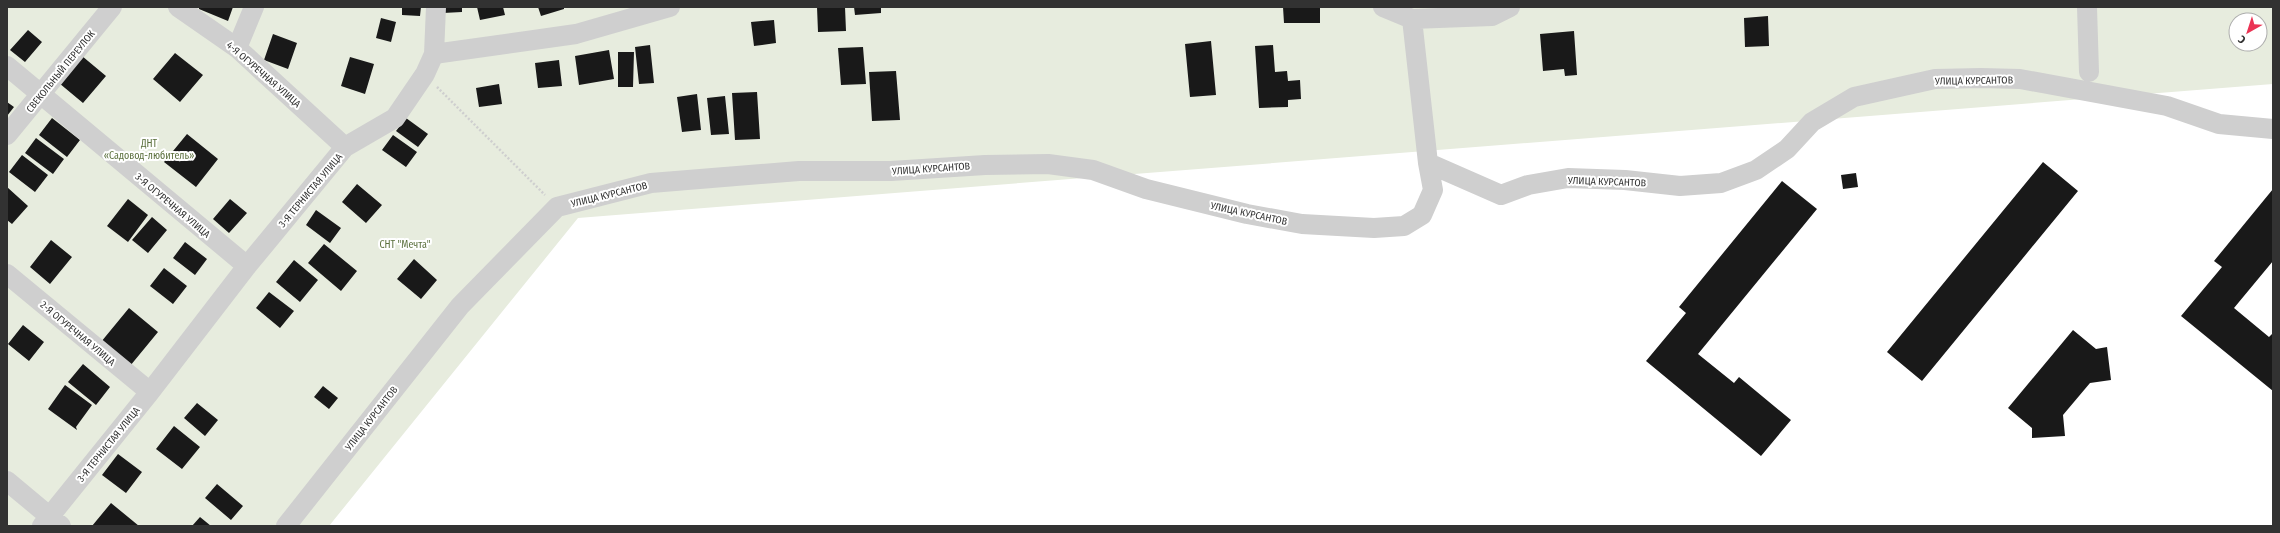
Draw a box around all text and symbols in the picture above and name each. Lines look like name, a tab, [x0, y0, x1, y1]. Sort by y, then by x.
north arrow	[2228, 12, 2268, 52]
street label: СВЕКОЛЬНЫЙ ПЕРЕУЛОК	[23, 27, 98, 115]
text: С	[2236, 32, 2248, 46]
street label: 4-Я ОГУРЕЧНАЯ УЛИЦА	[224, 39, 303, 111]
street label: УЛИЦА КУРСАНТОВ	[1934, 74, 2014, 88]
park label: ДНТ «Садовод-любитель»	[104, 138, 194, 162]
street label: 3-Я ТЕРНИСТАЯ УЛИЦА	[276, 151, 346, 230]
street label: УЛИЦА КУРСАНТОВ	[891, 160, 971, 178]
street label: 3-Я ОГУРЕЧНАЯ УЛИЦА	[132, 171, 213, 241]
street label: УЛИЦА КУРСАНТОВ	[1567, 175, 1647, 189]
street label: УЛИЦА КУРСАНТОВ	[569, 180, 649, 210]
street label: УЛИЦА КУРСАНТОВ	[1208, 200, 1289, 228]
park label: СНТ "Мечта"	[379, 239, 431, 251]
street label: 2-Я ОГУРЕЧНАЯ УЛИЦА	[38, 299, 118, 369]
street label: УЛИЦА КУРСАНТОВ	[342, 384, 401, 454]
street label: 3-Я ТЕРНИСТАЯ УЛИЦА	[75, 404, 143, 484]

